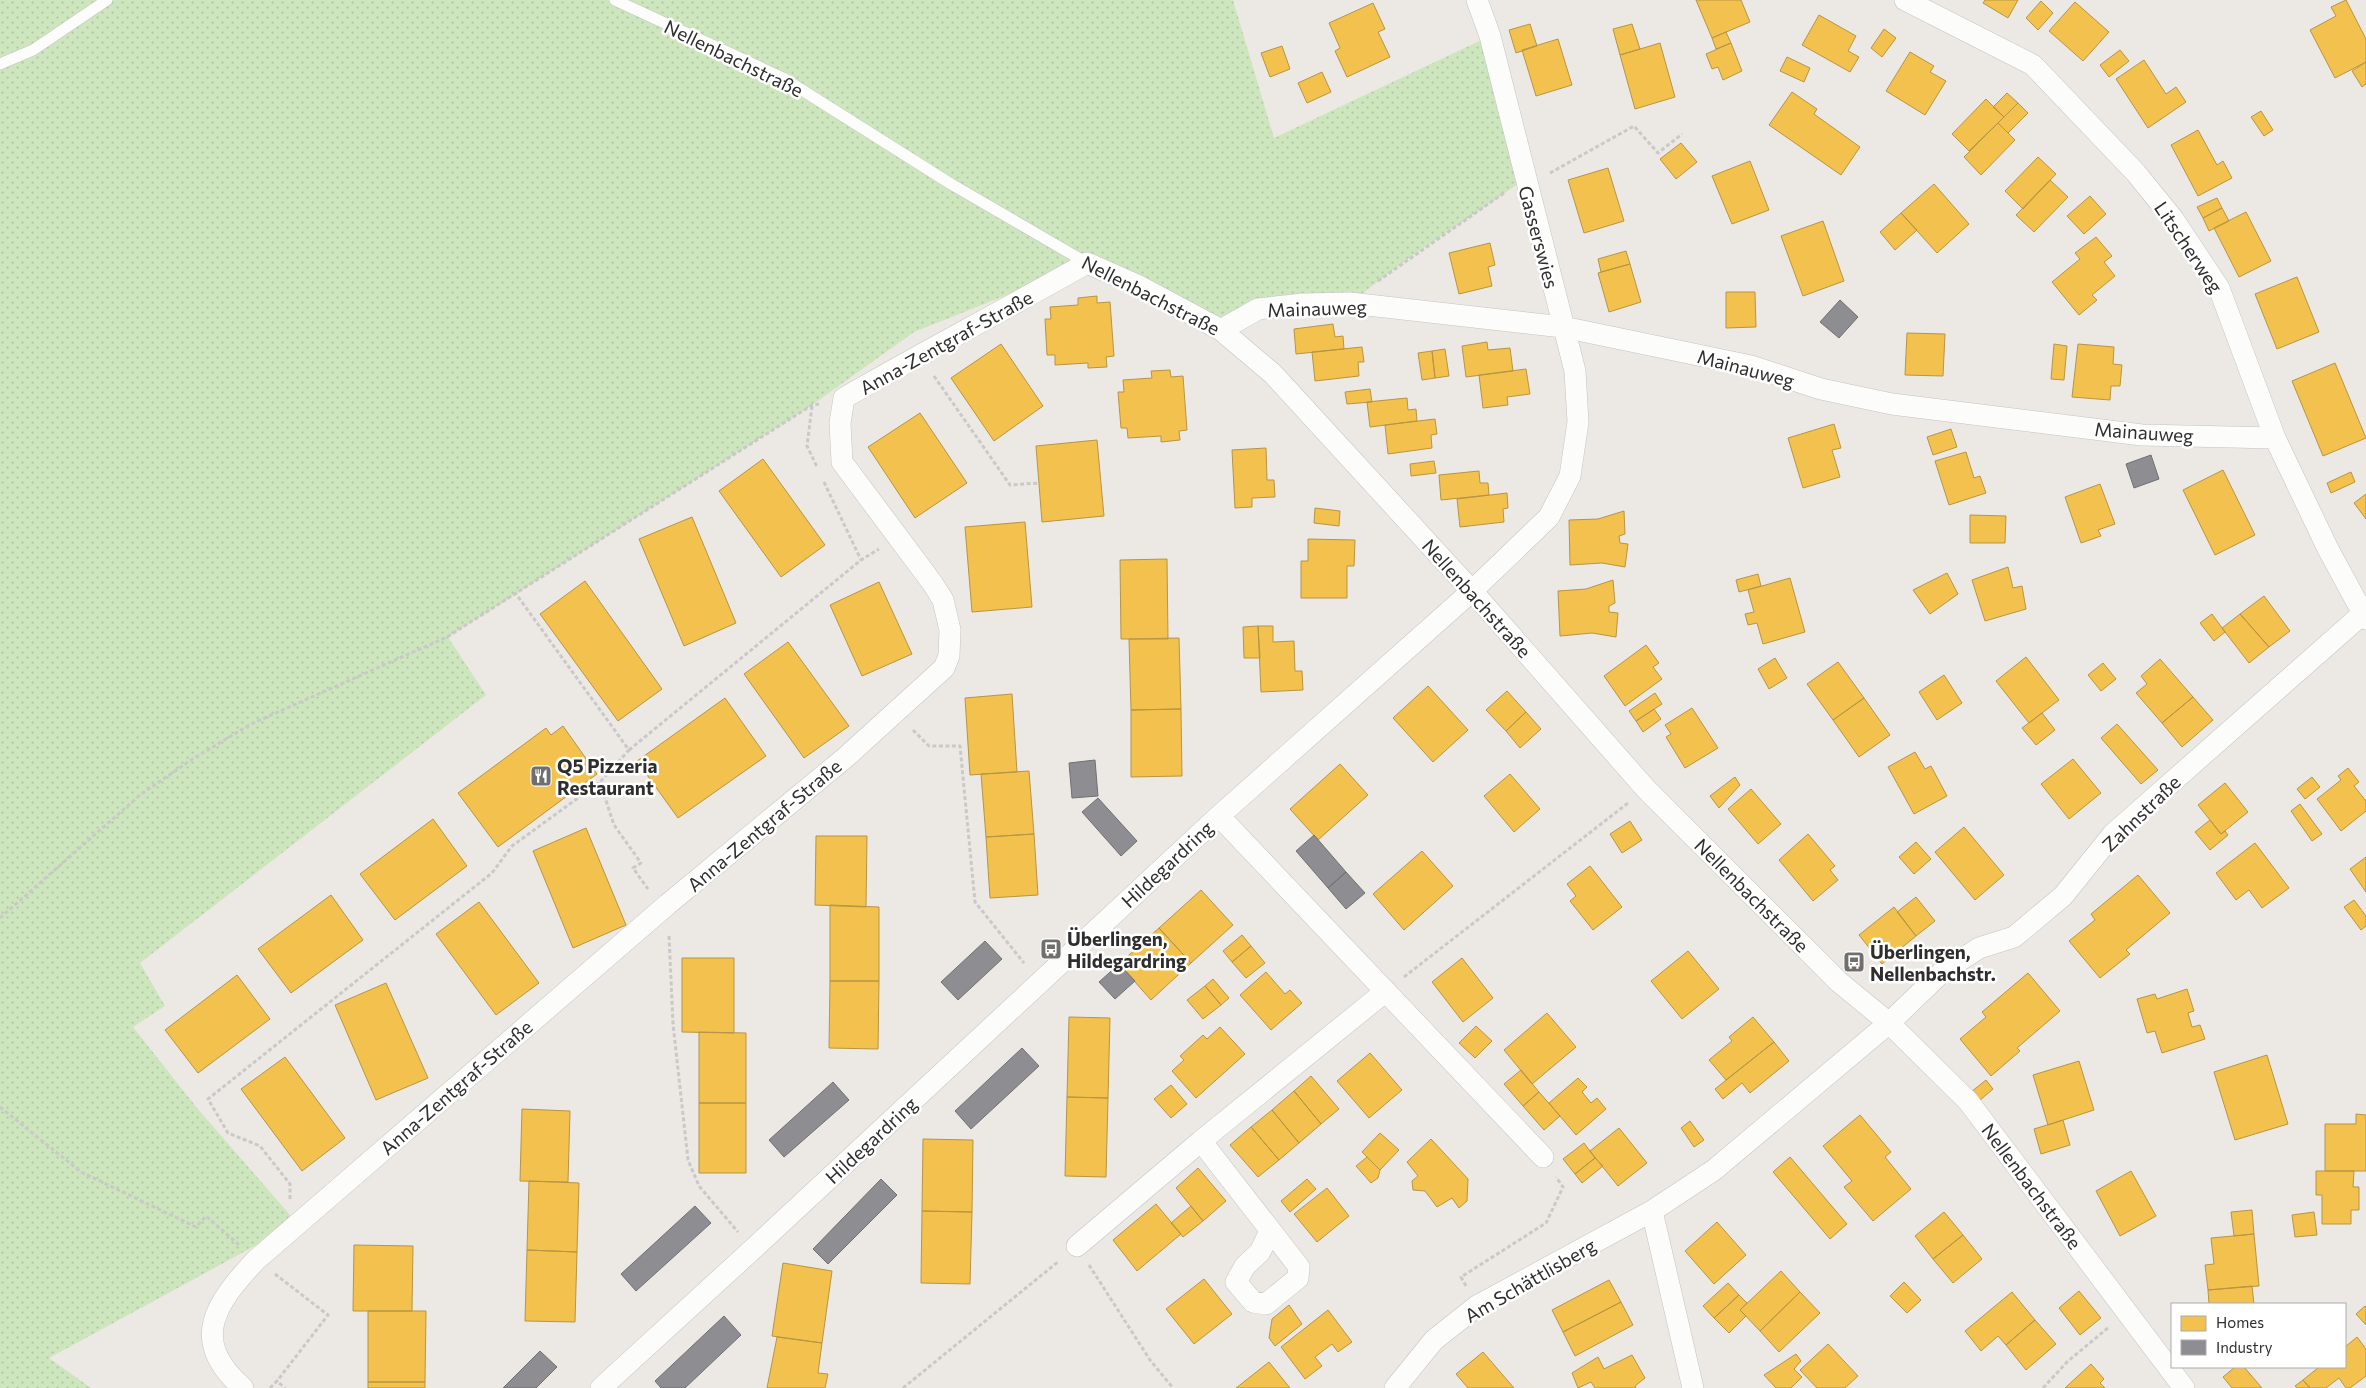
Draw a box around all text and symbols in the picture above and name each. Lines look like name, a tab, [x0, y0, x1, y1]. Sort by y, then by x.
street label: Nellenbachstraße	[661, 14, 807, 102]
street label: Gasserswies	[1514, 183, 1564, 291]
street label: Litscherweg	[2150, 197, 2228, 297]
street label: Nellenbachstraße	[1078, 250, 1224, 340]
street label: Anna-Zentgraf-Straße	[856, 285, 1036, 399]
street label: Mainauweg	[1267, 295, 1367, 321]
street label: Mainauweg	[1695, 344, 1797, 392]
street label: Mainauweg	[2094, 417, 2194, 447]
street label: Nellenbachstraße	[1418, 534, 1536, 662]
place label: Q5 Pizzeria Restaurant	[557, 754, 657, 799]
street label: Anna-Zentgraf-Straße	[682, 754, 846, 896]
restaurant icon: Q5 Pizzeria Restaurant	[529, 764, 553, 788]
street label: Zahnstraße	[2097, 770, 2185, 856]
street label: Hildegardring	[1116, 816, 1218, 912]
street label: Nellenbachstraße	[1690, 833, 1814, 957]
place label: Überlingen, Hildegardring	[1067, 927, 1187, 972]
bus stop icon: Überlingen, Hildegardring	[1039, 937, 1063, 961]
place label: Überlingen, Nellenbachstr.	[1870, 940, 1996, 985]
bus stop icon: Überlingen, Nellenbachstr.	[1842, 950, 1866, 974]
street label: Anna-Zentgraf-Straße	[375, 1015, 537, 1159]
street label: Hildegardring	[820, 1092, 922, 1188]
street label: Nellenbachstraße	[1977, 1119, 2087, 1253]
street label: Am Schättlisberg	[1460, 1233, 1600, 1327]
legend	[2171, 1303, 2346, 1368]
text: Homes	[2216, 1313, 2264, 1331]
text: Industry	[2216, 1338, 2273, 1356]

